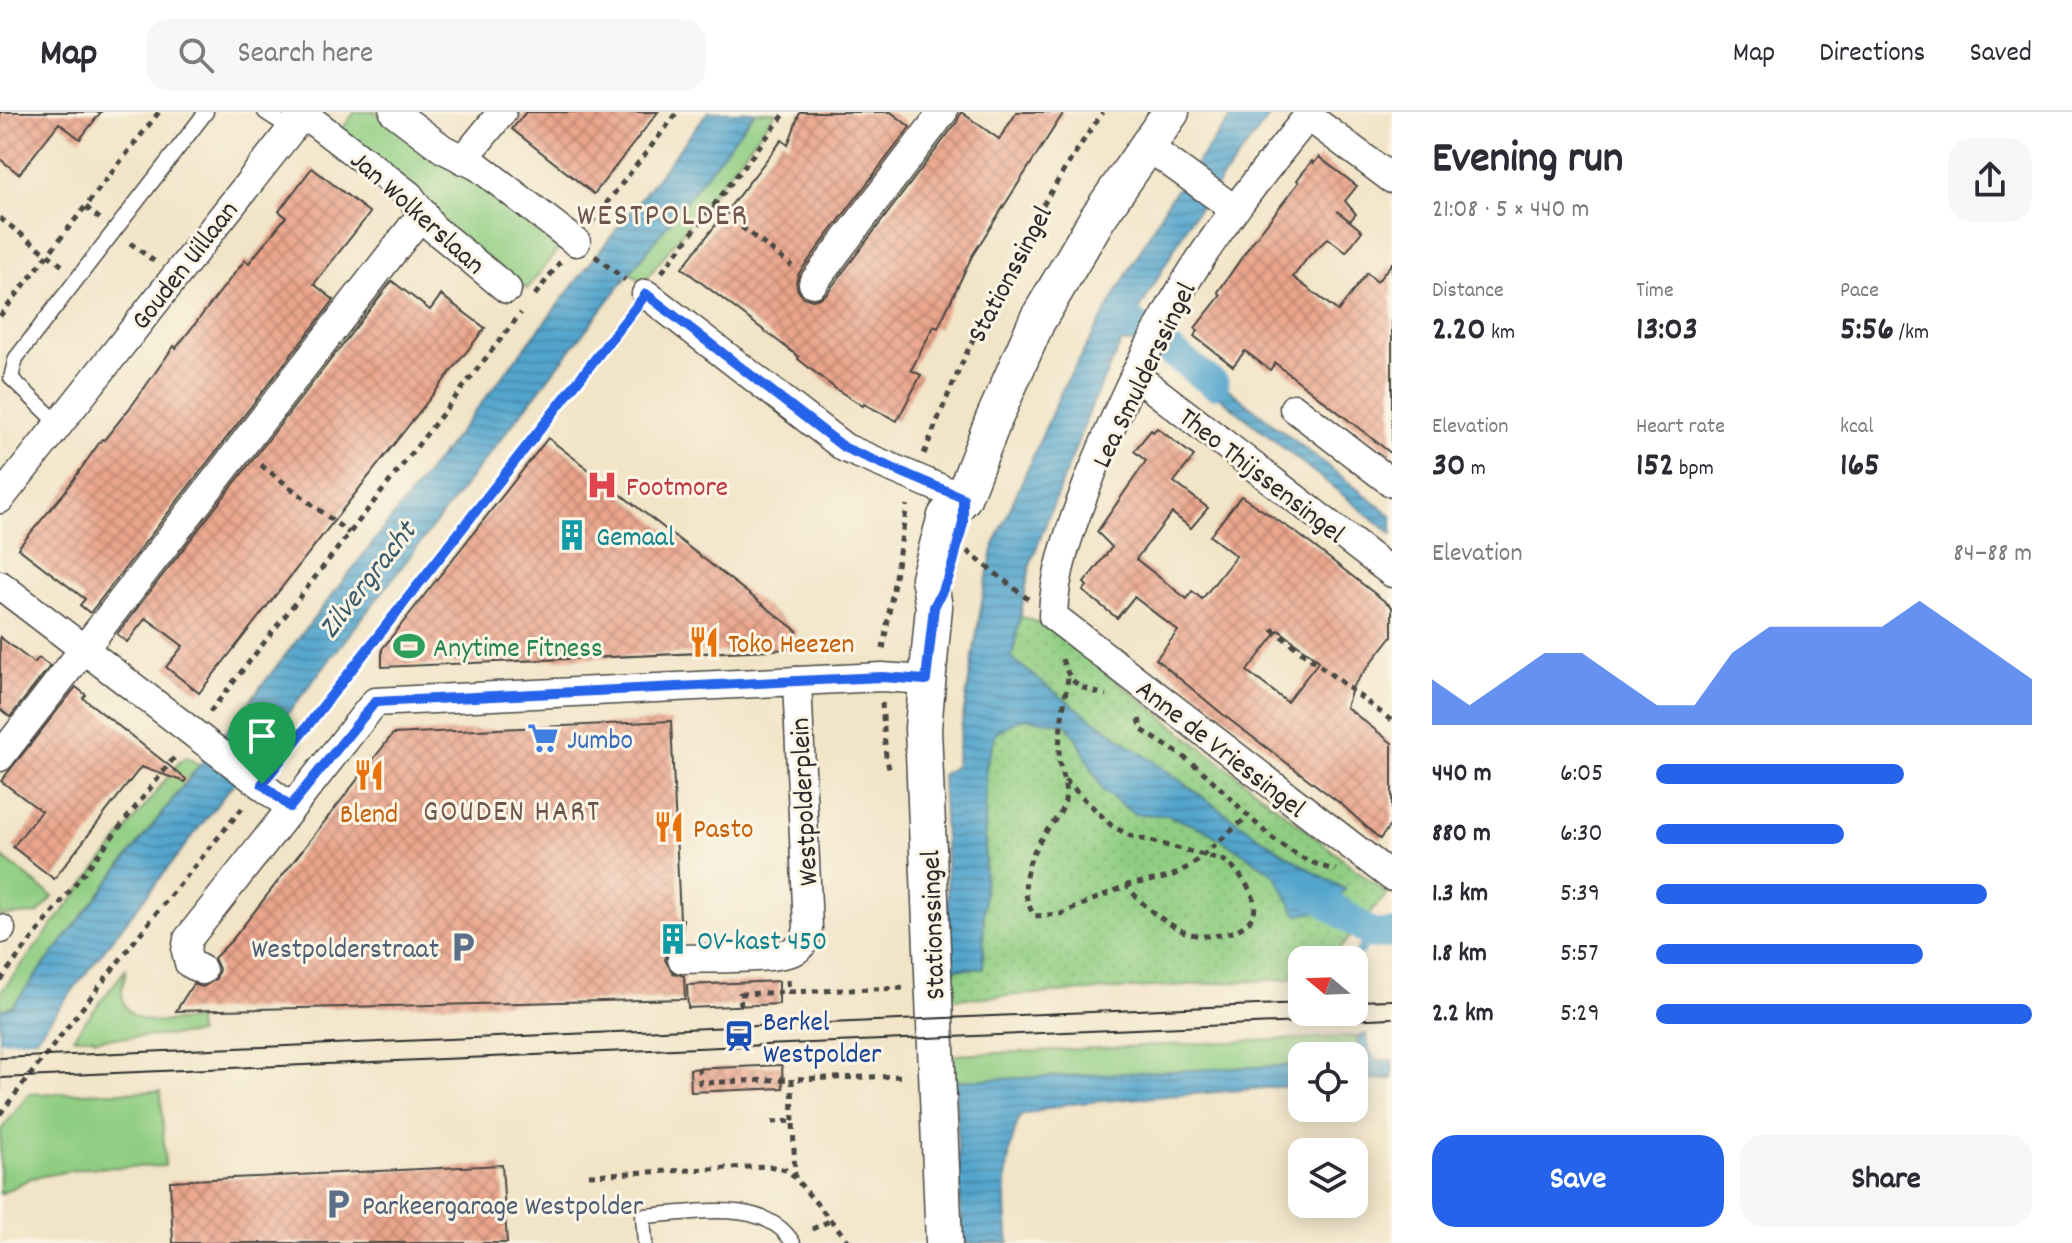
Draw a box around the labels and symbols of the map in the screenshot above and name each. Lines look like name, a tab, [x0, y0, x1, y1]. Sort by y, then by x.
street label: Jan Wolkerslaan	[339, 143, 492, 286]
street label: Gouden Uillaan	[124, 194, 250, 340]
district label: WESTPOLDER	[577, 195, 749, 241]
street label: Stationssingel	[960, 200, 1065, 351]
street label: Lea Smulderssingel	[1084, 276, 1209, 476]
street label: Theo Thijssensingel	[1168, 400, 1352, 556]
hospital icon: Footmore	[585, 468, 619, 502]
place label: Footmore	[626, 470, 728, 510]
water label: Zilvergracht	[310, 512, 431, 649]
building icon: Gemaal	[555, 518, 589, 552]
place label: Gemaal	[596, 520, 675, 560]
restaurant icon: Toko Heezen	[687, 625, 721, 659]
place label: Toko Heezen	[728, 627, 854, 667]
sports icon: Anytime Fitness	[392, 629, 426, 663]
place label: Anytime Fitness	[433, 631, 603, 671]
street label: Anne de Vriessingel	[1125, 672, 1313, 830]
pin	[228, 702, 296, 784]
street label: Westpolderplein	[783, 717, 831, 887]
supermarket icon: Jumbo	[526, 721, 560, 755]
place label: Jumbo	[567, 723, 633, 763]
restaurant icon: Blend	[352, 758, 386, 792]
district label: GOUDEN HART	[423, 793, 601, 836]
place label: Blend	[340, 797, 398, 837]
restaurant icon: Pasto	[652, 810, 686, 844]
place label: Pasto	[693, 812, 753, 852]
street label: Stationssingel	[913, 849, 959, 1000]
building icon: OV-kast 450	[656, 922, 690, 956]
place label: OV-kast 450	[697, 924, 827, 964]
parking icon: Westpolderstraat	[446, 930, 480, 964]
place label: Westpolderstraat	[252, 932, 439, 972]
north arrow	[1288, 946, 1368, 1026]
place label: Berkel Westpolder	[763, 1005, 882, 1077]
station icon: Berkel Westpolder	[722, 1019, 756, 1053]
parking icon: Parkeergarage Westpolder	[321, 1187, 355, 1221]
place label: Parkeergarage Westpolder	[362, 1189, 644, 1229]

